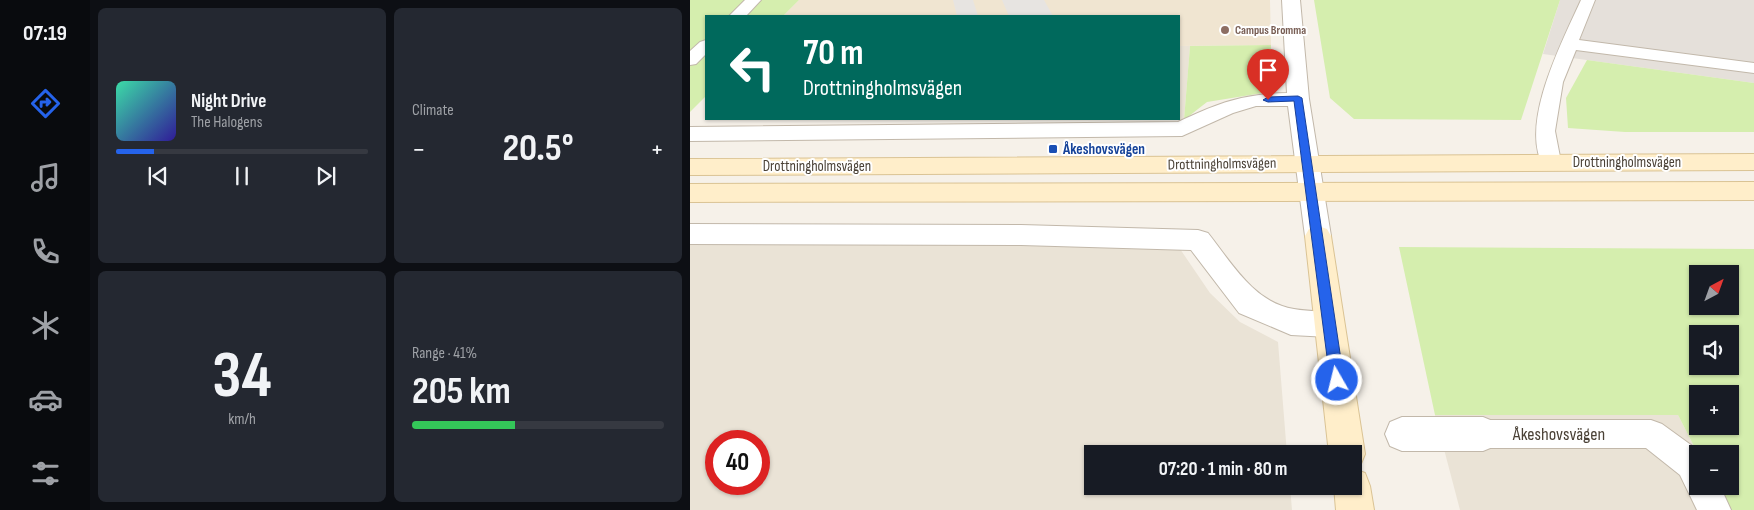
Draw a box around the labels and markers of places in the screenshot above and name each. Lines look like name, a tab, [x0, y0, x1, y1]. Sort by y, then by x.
place label: Campus Bromma	[1235, 23, 1306, 38]
marker: Campus Bromma	[1219, 24, 1231, 36]
pin	[1247, 49, 1289, 100]
place label: Åkeshovsvägen	[1062, 140, 1145, 159]
marker: Åkeshovsvägen	[1047, 143, 1059, 155]

